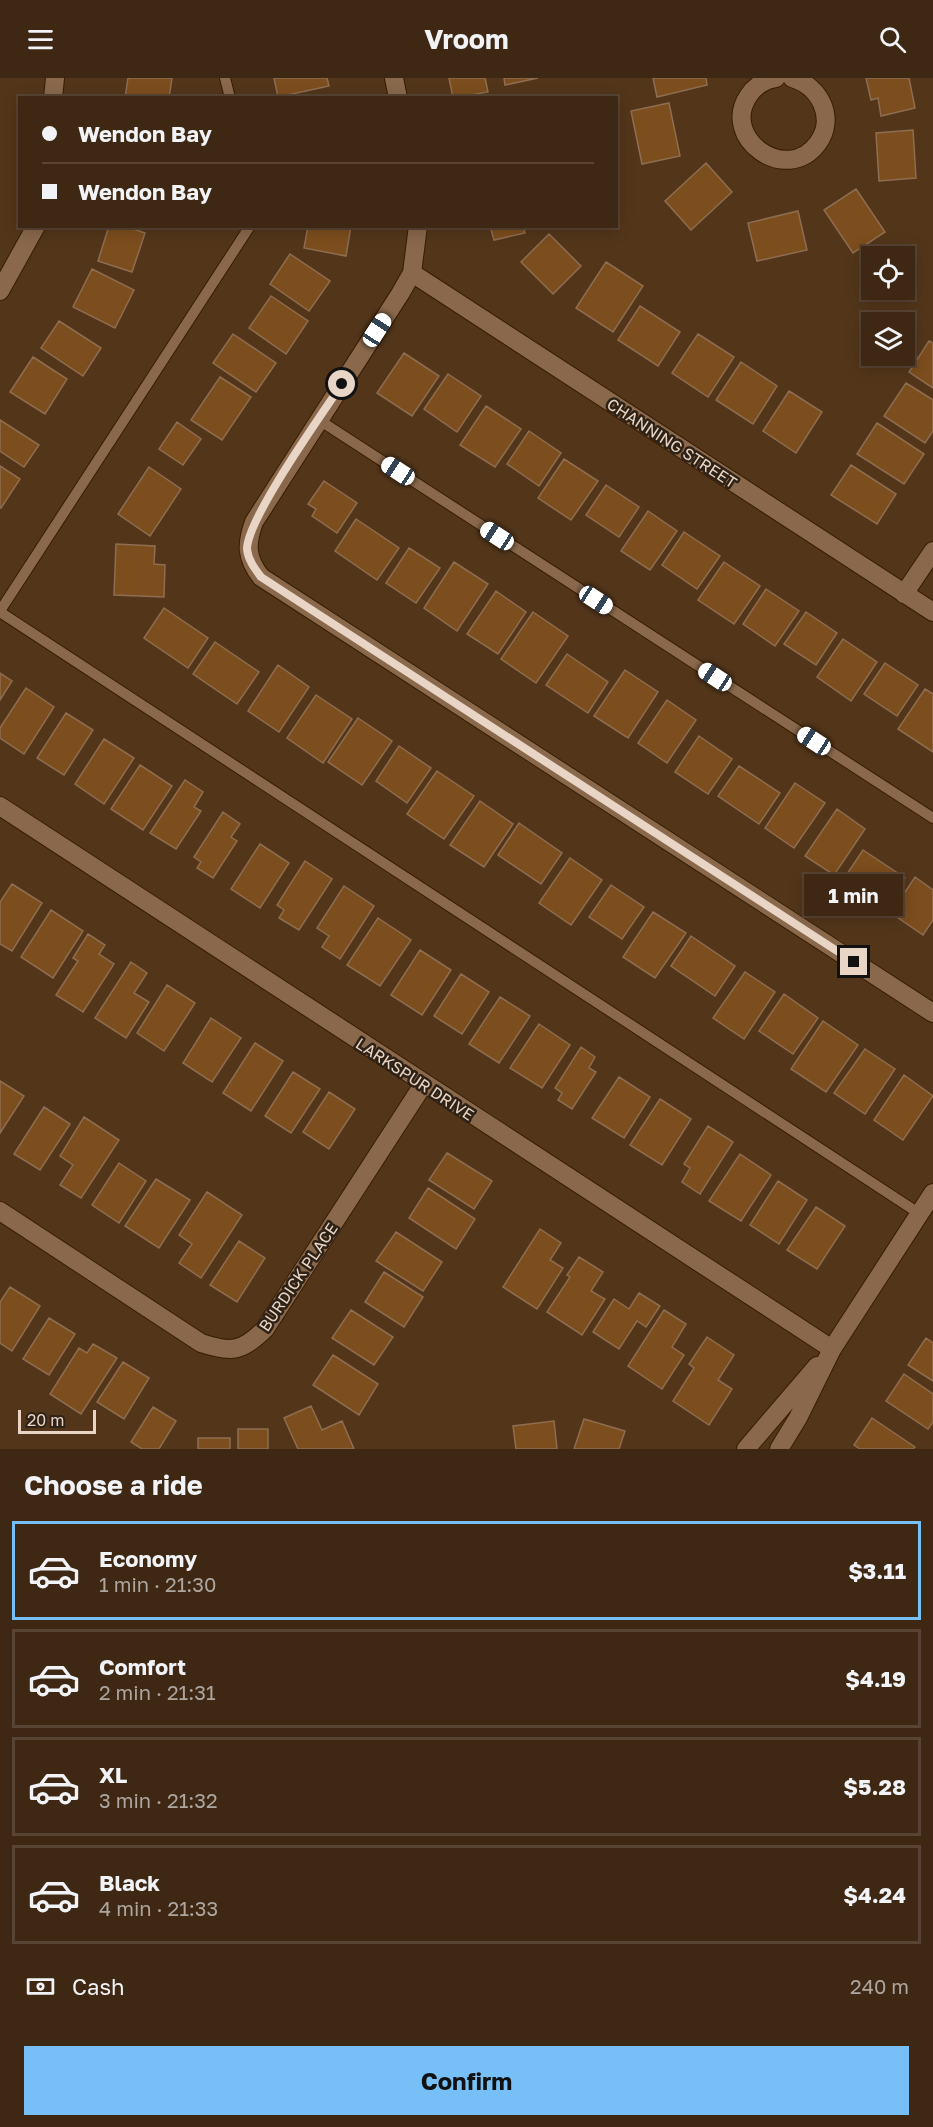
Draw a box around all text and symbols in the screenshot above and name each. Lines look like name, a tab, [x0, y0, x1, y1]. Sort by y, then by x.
icon: menu	[24, 23, 57, 56]
text: Vroom	[424, 23, 509, 55]
icon: search	[876, 23, 909, 56]
text: Wendon Bay	[78, 120, 212, 147]
text: Wendon Bay	[78, 178, 212, 205]
map controls	[861, 246, 915, 366]
button: locate	[861, 246, 915, 300]
car	[360, 310, 394, 350]
button: layers	[861, 312, 915, 366]
route start	[328, 370, 355, 397]
street label: CHANNING STREET	[603, 393, 741, 493]
car	[378, 454, 418, 488]
car	[477, 519, 517, 553]
car	[576, 583, 616, 617]
car	[695, 660, 735, 694]
car	[794, 724, 834, 758]
callout: 1 min	[804, 875, 904, 917]
text: 1 min	[828, 883, 879, 907]
route end	[840, 948, 867, 975]
street label: LARKSPUR DRIVE	[352, 1033, 478, 1125]
street label: BURDICK PLACE	[254, 1219, 342, 1335]
scale bar	[18, 1407, 96, 1434]
text: 20 m	[27, 1410, 64, 1430]
text: Choose a ride	[24, 1469, 203, 1501]
icon: car	[27, 1544, 81, 1598]
text: Economy	[99, 1545, 197, 1572]
text: $3.11	[848, 1557, 906, 1584]
text: 1 min · 21:30	[99, 1572, 216, 1596]
icon: car	[27, 1652, 81, 1706]
text: Comfort	[99, 1653, 186, 1680]
text: $4.19	[845, 1665, 906, 1692]
text: 2 min · 21:31	[99, 1680, 216, 1704]
icon: car	[27, 1760, 81, 1814]
text: XL	[99, 1761, 127, 1788]
text: $5.28	[843, 1773, 906, 1800]
text: 3 min · 21:32	[99, 1788, 218, 1812]
icon: car	[27, 1868, 81, 1922]
text: Black	[99, 1869, 160, 1896]
text: $4.24	[843, 1881, 906, 1908]
text: 4 min · 21:33	[99, 1896, 218, 1920]
icon: cash	[24, 1970, 57, 2003]
text: Cash	[72, 1973, 125, 2000]
text: 240 m	[850, 1974, 909, 1998]
button: Confirm	[24, 2046, 909, 2115]

